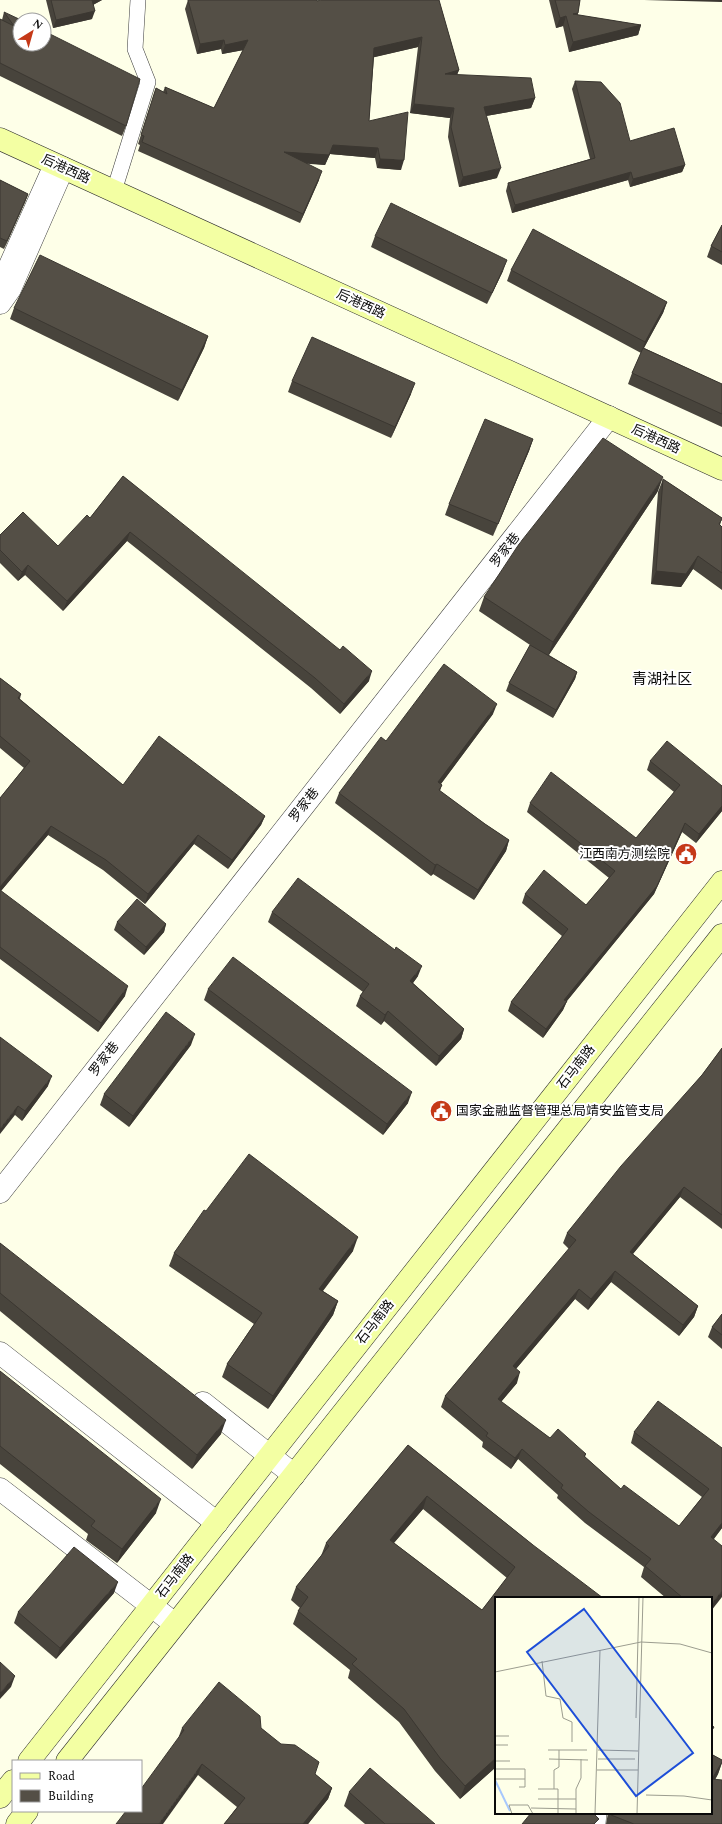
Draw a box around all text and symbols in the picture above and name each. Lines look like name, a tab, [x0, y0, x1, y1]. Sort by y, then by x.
north arrow	[12, 12, 52, 52]
text: N	[29, 15, 46, 34]
street label: 后港西路	[38, 149, 94, 189]
street label: 后港西路	[333, 284, 389, 324]
street label: 后港西路	[628, 419, 684, 459]
street label: 罗家巷	[485, 528, 525, 572]
district label: 青湖社区	[632, 668, 692, 691]
street label: 罗家巷	[284, 783, 324, 827]
public building icon: 江西南方测绘院	[673, 841, 699, 867]
place label: 江西南方测绘院	[579, 844, 670, 864]
street label: 罗家巷	[84, 1037, 124, 1081]
street label: 石马南路	[552, 1040, 600, 1094]
public building icon: 国家金融监督管理总局靖安监管支局	[428, 1098, 454, 1124]
place label: 国家金融监督管理总局靖安监管支局	[456, 1101, 664, 1121]
street label: 石马南路	[351, 1295, 399, 1349]
street label: 石马南路	[151, 1549, 199, 1603]
inset map	[495, 1597, 712, 1814]
legend	[12, 1760, 142, 1812]
text: Road	[48, 1767, 75, 1786]
text: Building	[48, 1787, 94, 1806]

